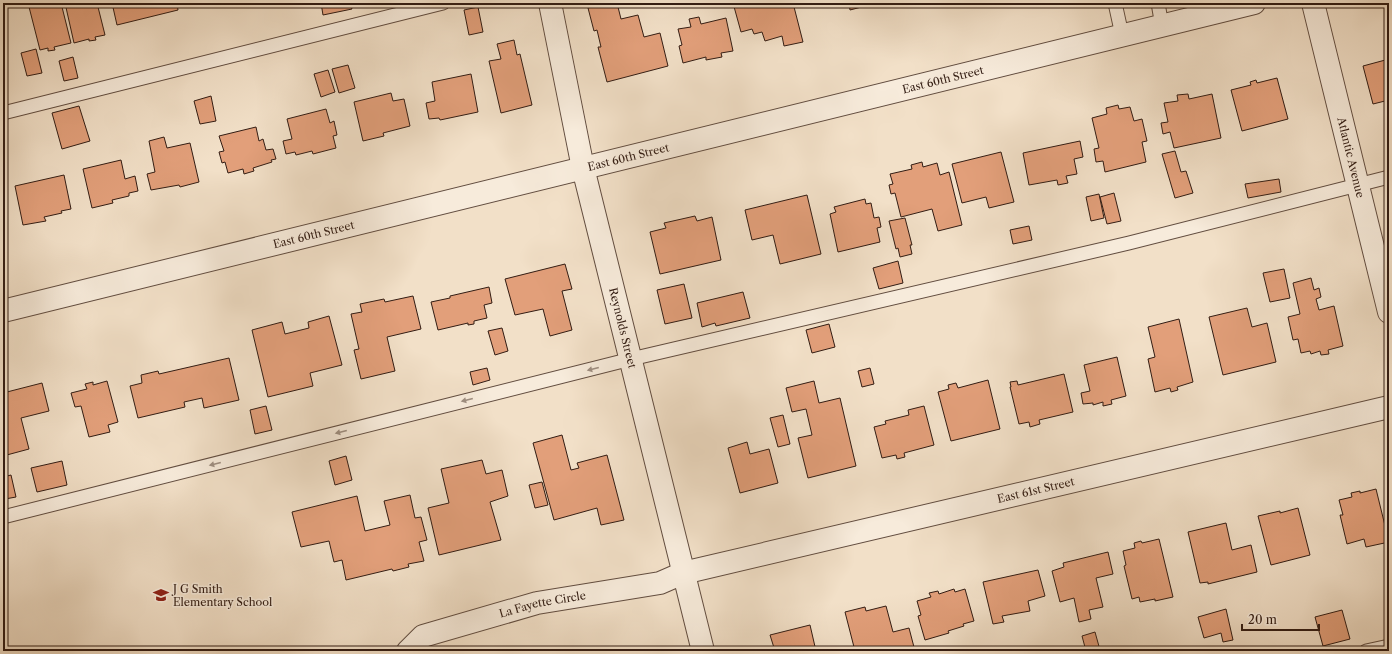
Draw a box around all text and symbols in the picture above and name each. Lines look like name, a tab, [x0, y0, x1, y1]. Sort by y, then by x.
street label: East 60th Street	[901, 63, 985, 96]
street label: Atlantic Avenue	[1334, 115, 1368, 199]
street label: East 60th Street	[586, 140, 671, 174]
street label: East 60th Street	[272, 218, 356, 251]
street label: Reynolds Street	[606, 286, 640, 370]
one-way arrow	[587, 366, 599, 372]
one-way arrow	[461, 398, 473, 404]
one-way arrow	[334, 429, 346, 435]
one-way arrow	[208, 461, 221, 467]
street label: East 61st Street	[996, 474, 1076, 506]
place label: J G Smith Elementary School	[171, 582, 273, 609]
school or university icon: J G Smith Elementary School	[152, 586, 170, 604]
street label: La Fayette Circle	[497, 588, 587, 621]
scale bar	[1242, 606, 1319, 632]
text: 20 m	[1248, 612, 1277, 627]

